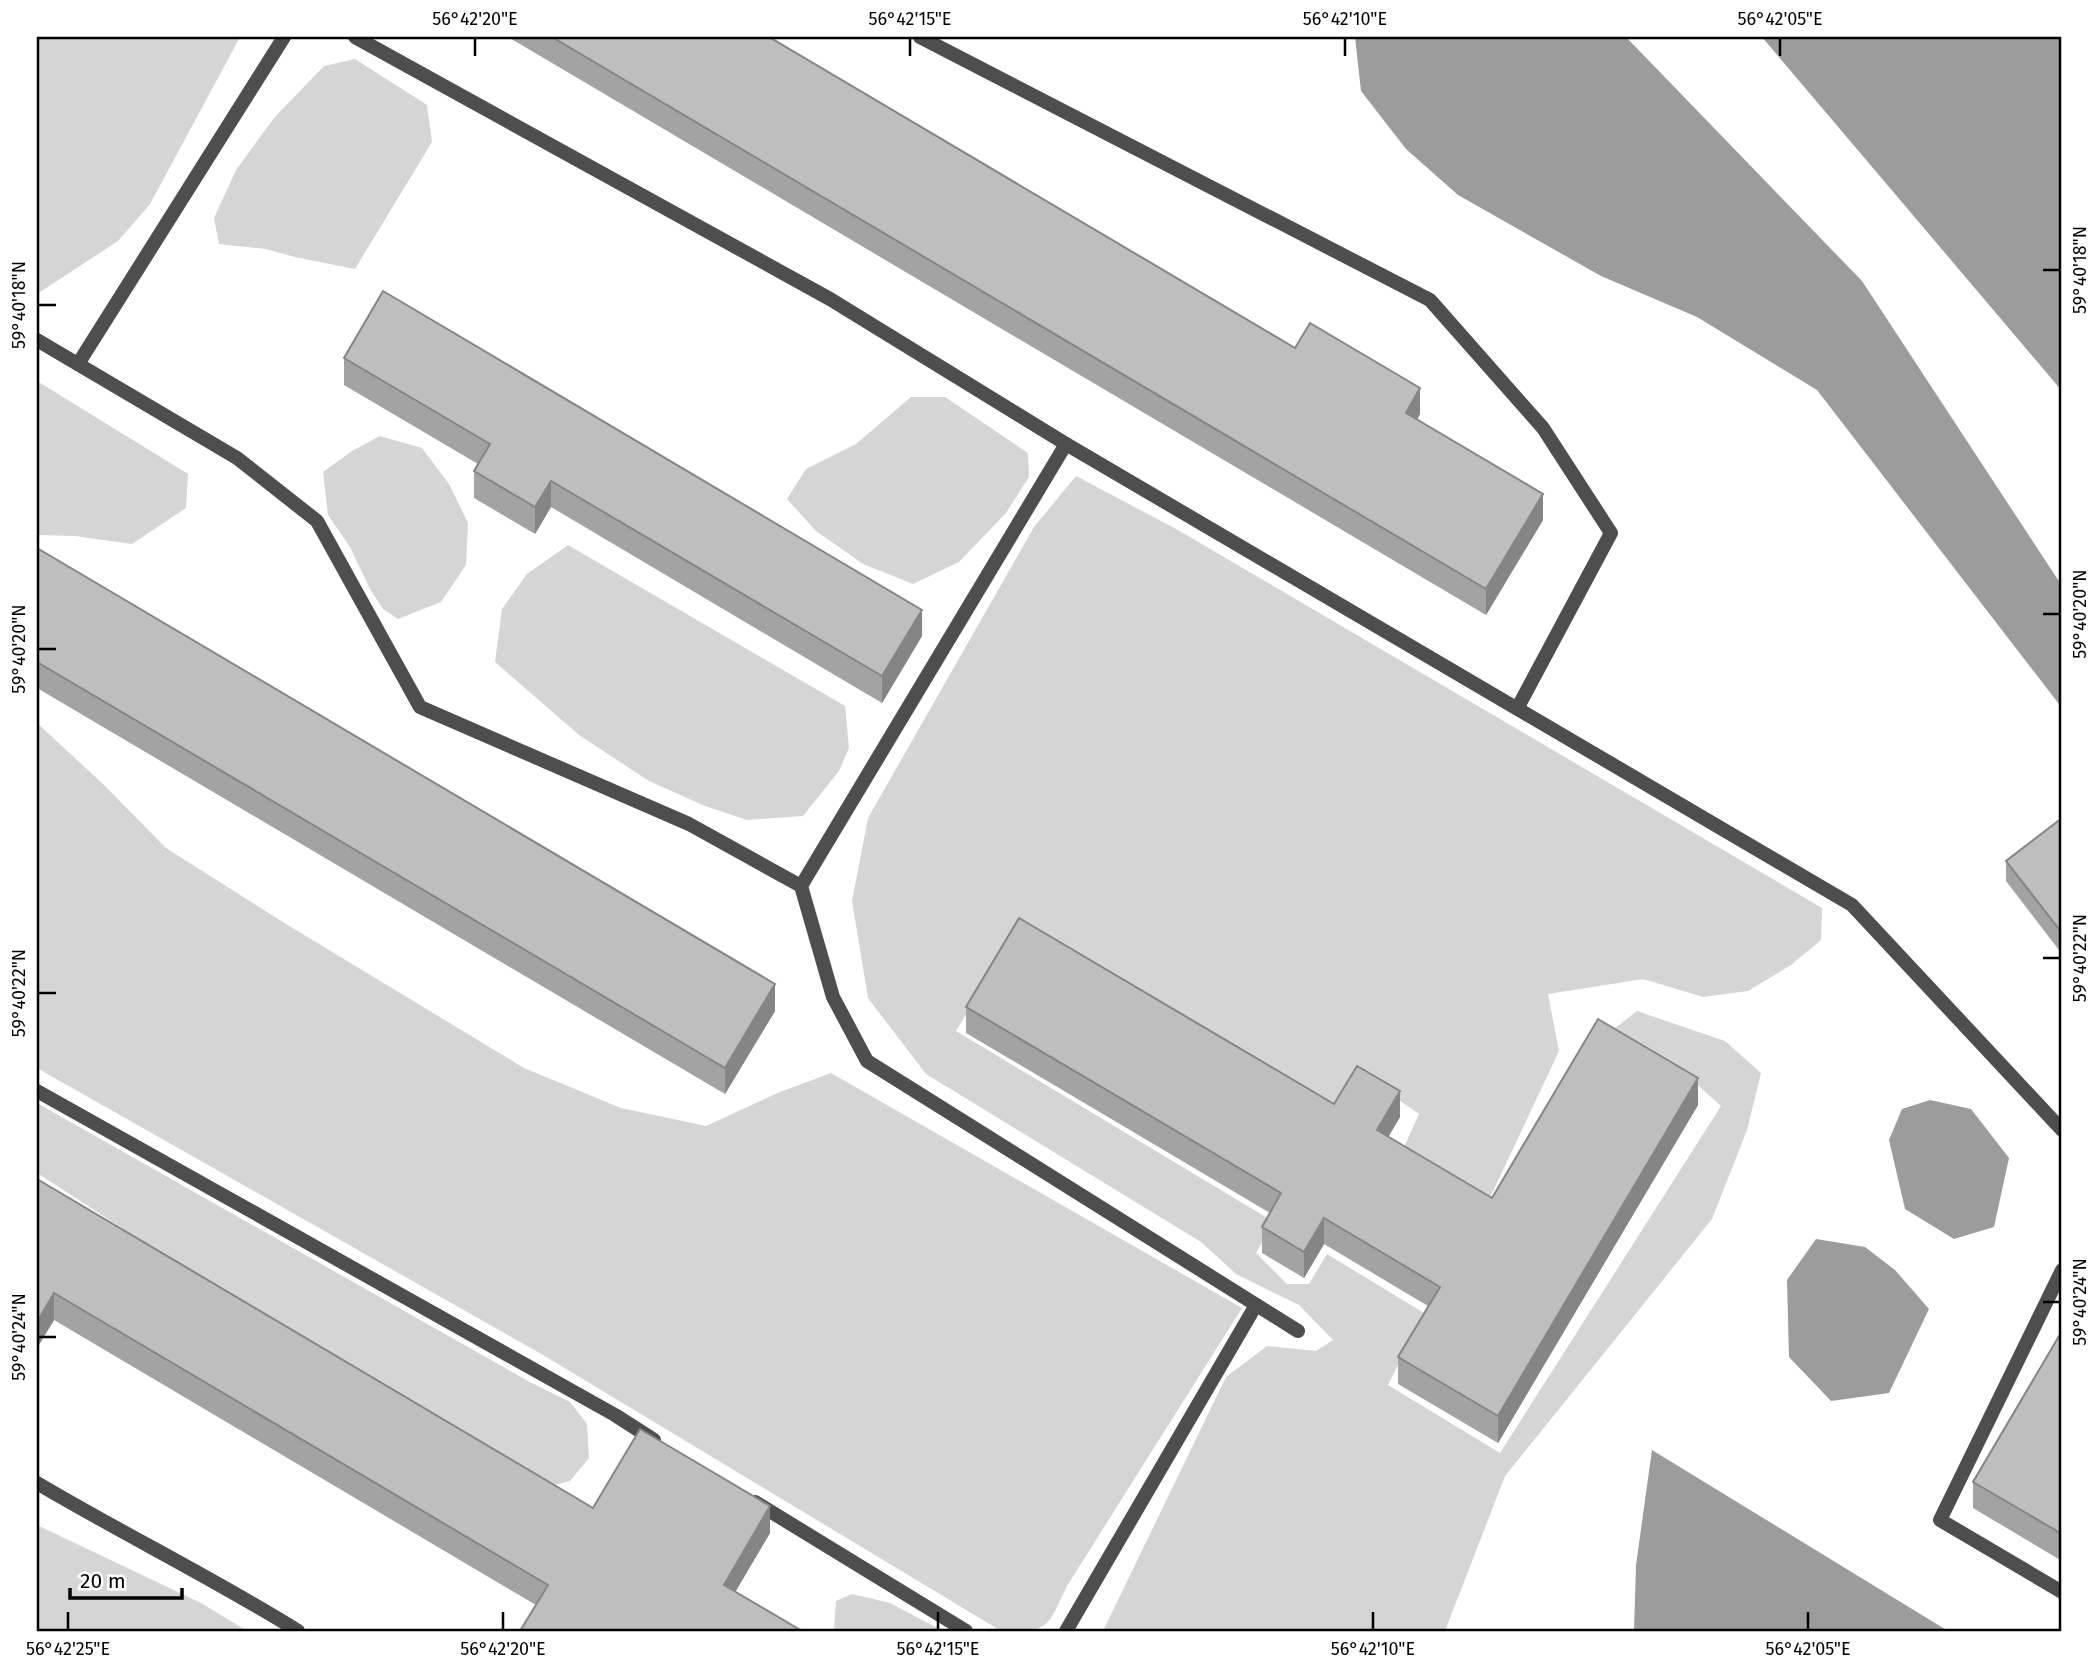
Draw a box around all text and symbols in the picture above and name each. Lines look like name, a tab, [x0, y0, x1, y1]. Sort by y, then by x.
text: 56°42'20"E	[432, 8, 518, 30]
text: 56°42'15"E	[869, 8, 952, 30]
text: 56°42'10"E	[1303, 8, 1387, 30]
text: 56°42'05"E	[1737, 8, 1823, 30]
text: 59°40'18"N	[2069, 226, 2091, 314]
text: 59°40'18"N	[8, 261, 30, 349]
text: 59°40'20"N	[2069, 569, 2091, 659]
text: 59°40'20"N	[8, 604, 30, 694]
text: 59°40'22"N	[2069, 914, 2091, 1002]
text: 59°40'22"N	[8, 949, 30, 1037]
text: 59°40'24"N	[2069, 1258, 2091, 1346]
text: 59°40'24"N	[8, 1293, 30, 1381]
scale bar	[70, 1556, 182, 1600]
text: 20 m	[80, 1568, 126, 1594]
text: 56°42'25"E	[26, 1638, 110, 1660]
text: 56°42'20"E	[460, 1638, 546, 1660]
text: 56°42'15"E	[897, 1638, 980, 1660]
text: 56°42'10"E	[1331, 1638, 1415, 1660]
text: 56°42'05"E	[1765, 1638, 1851, 1660]

